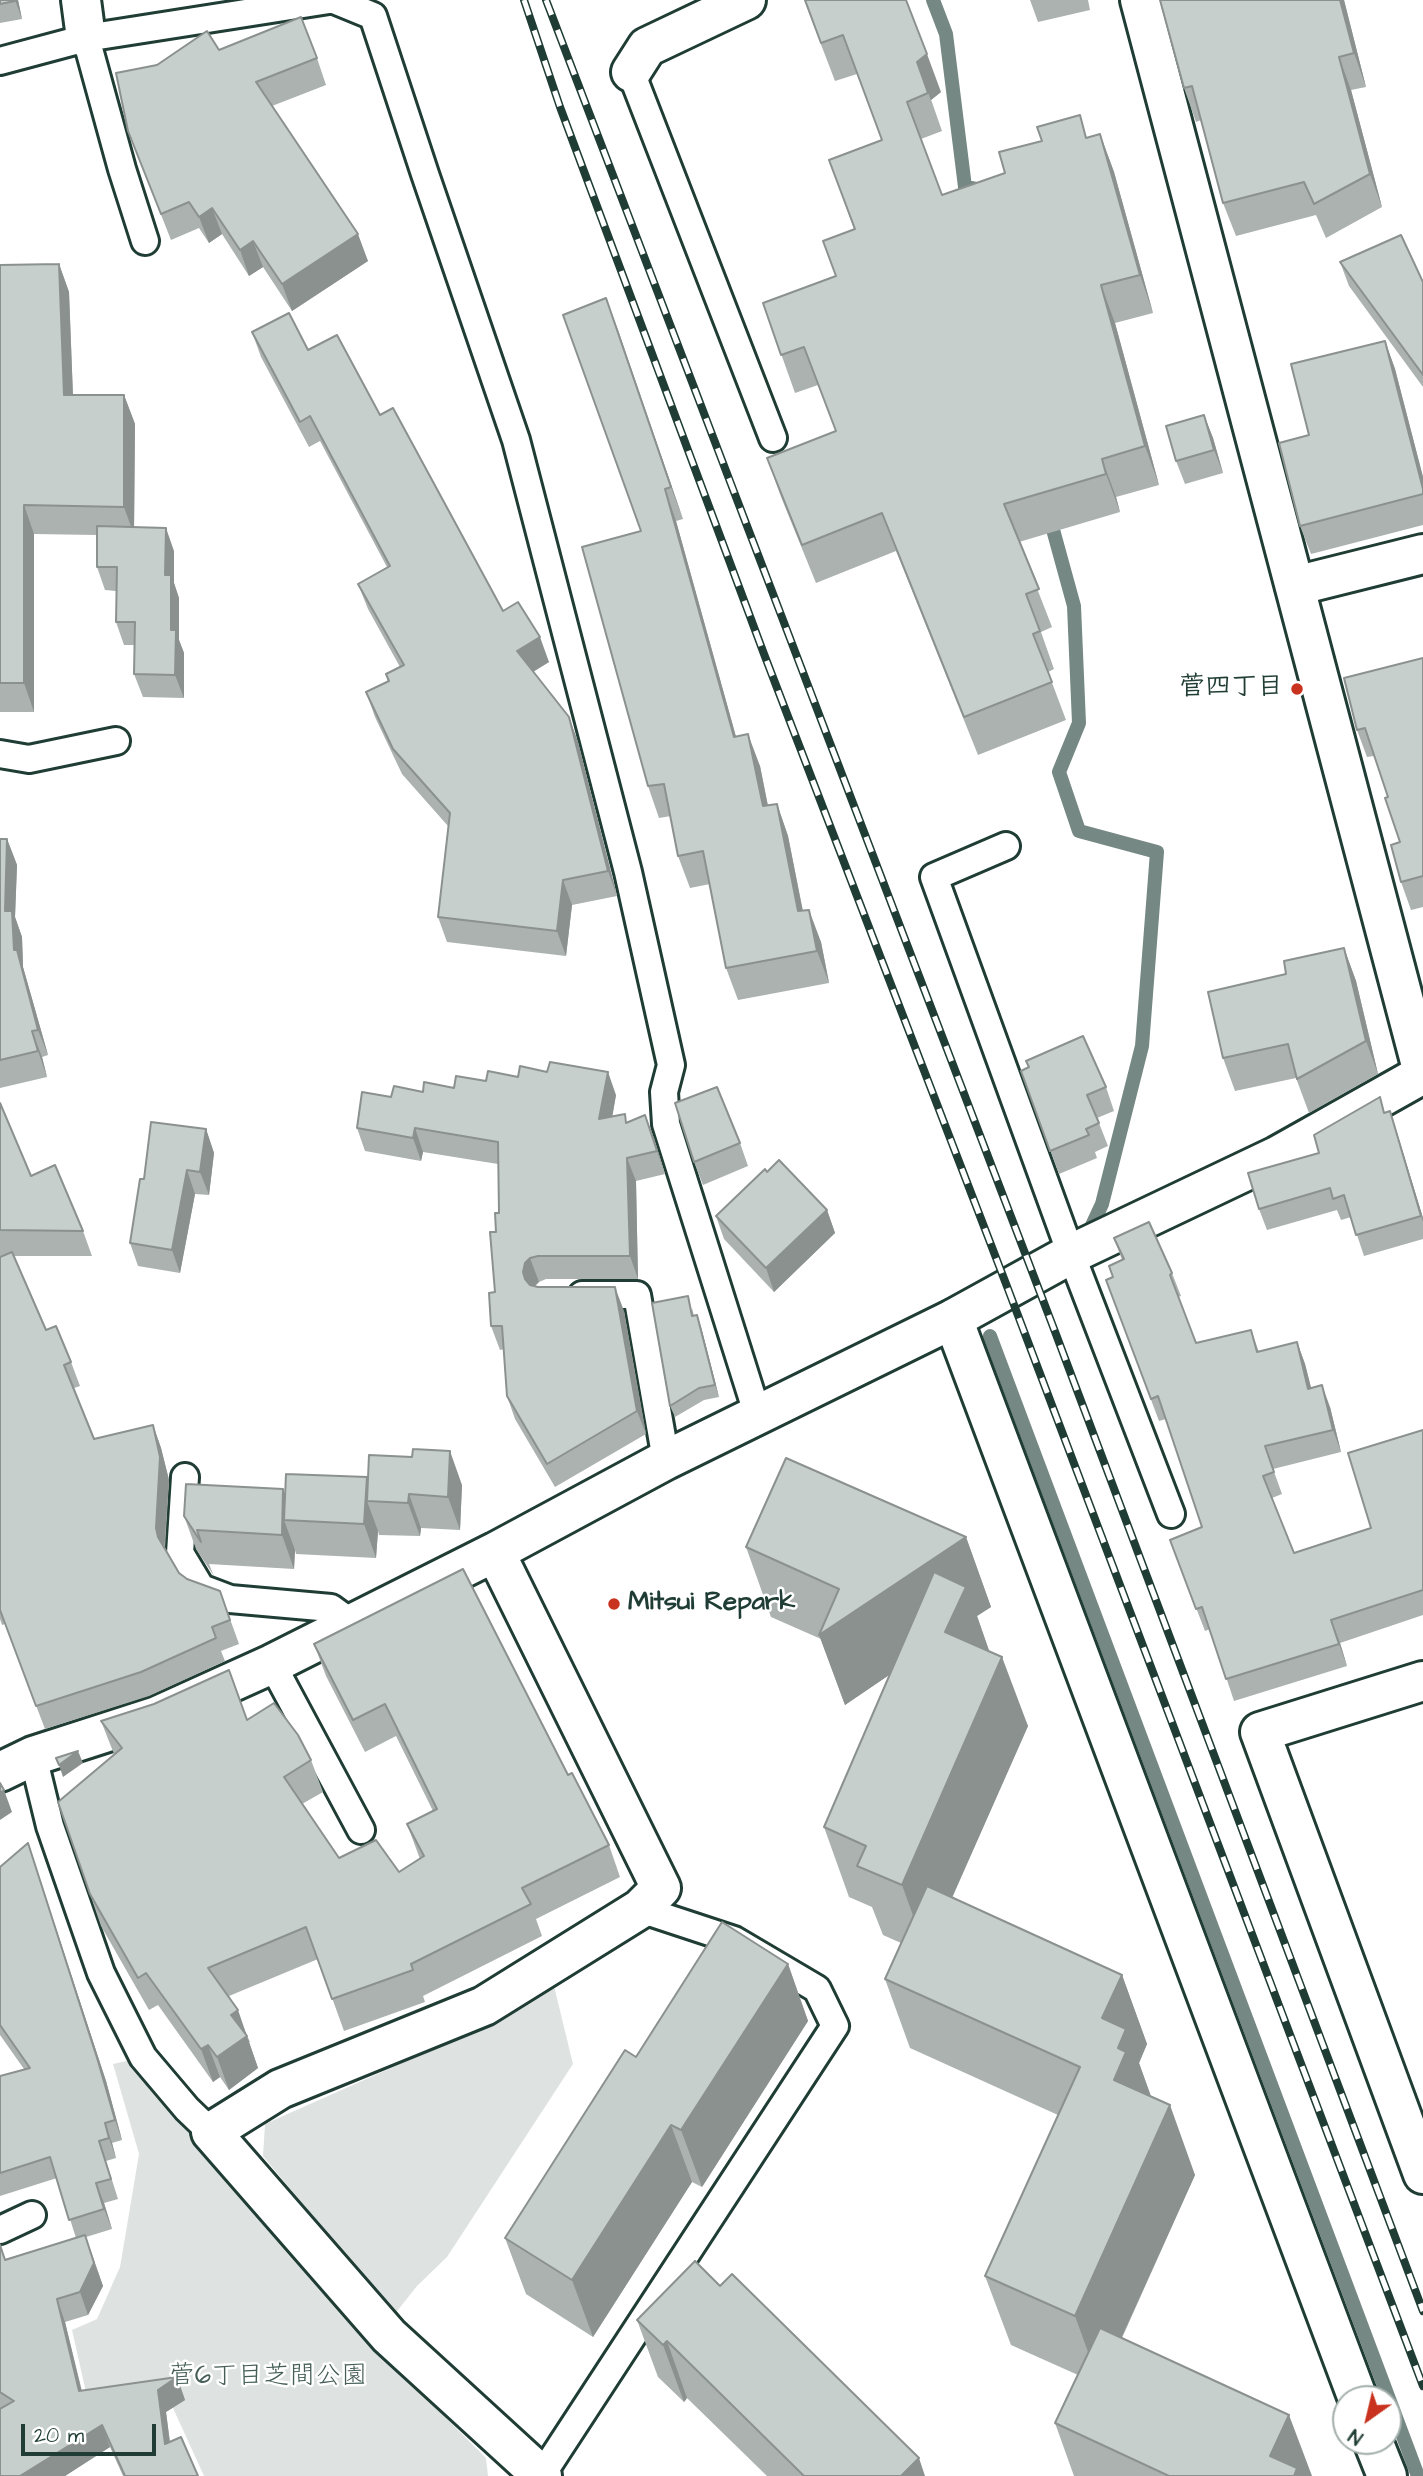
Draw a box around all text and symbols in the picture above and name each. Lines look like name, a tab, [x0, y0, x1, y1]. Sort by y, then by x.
place label: 菅四丁目	[1179, 673, 1283, 705]
marker: 菅四丁目	[1289, 681, 1305, 697]
place label: Mitsui Repark	[628, 1588, 795, 1620]
marker: Mitsui Repark	[606, 1596, 622, 1612]
park label: 菅6丁目芝間公園	[169, 2362, 367, 2394]
north arrow	[1332, 2385, 1402, 2455]
scale bar	[24, 2410, 159, 2454]
text: 20 m	[34, 2421, 84, 2450]
text: N	[1344, 2422, 1369, 2451]

